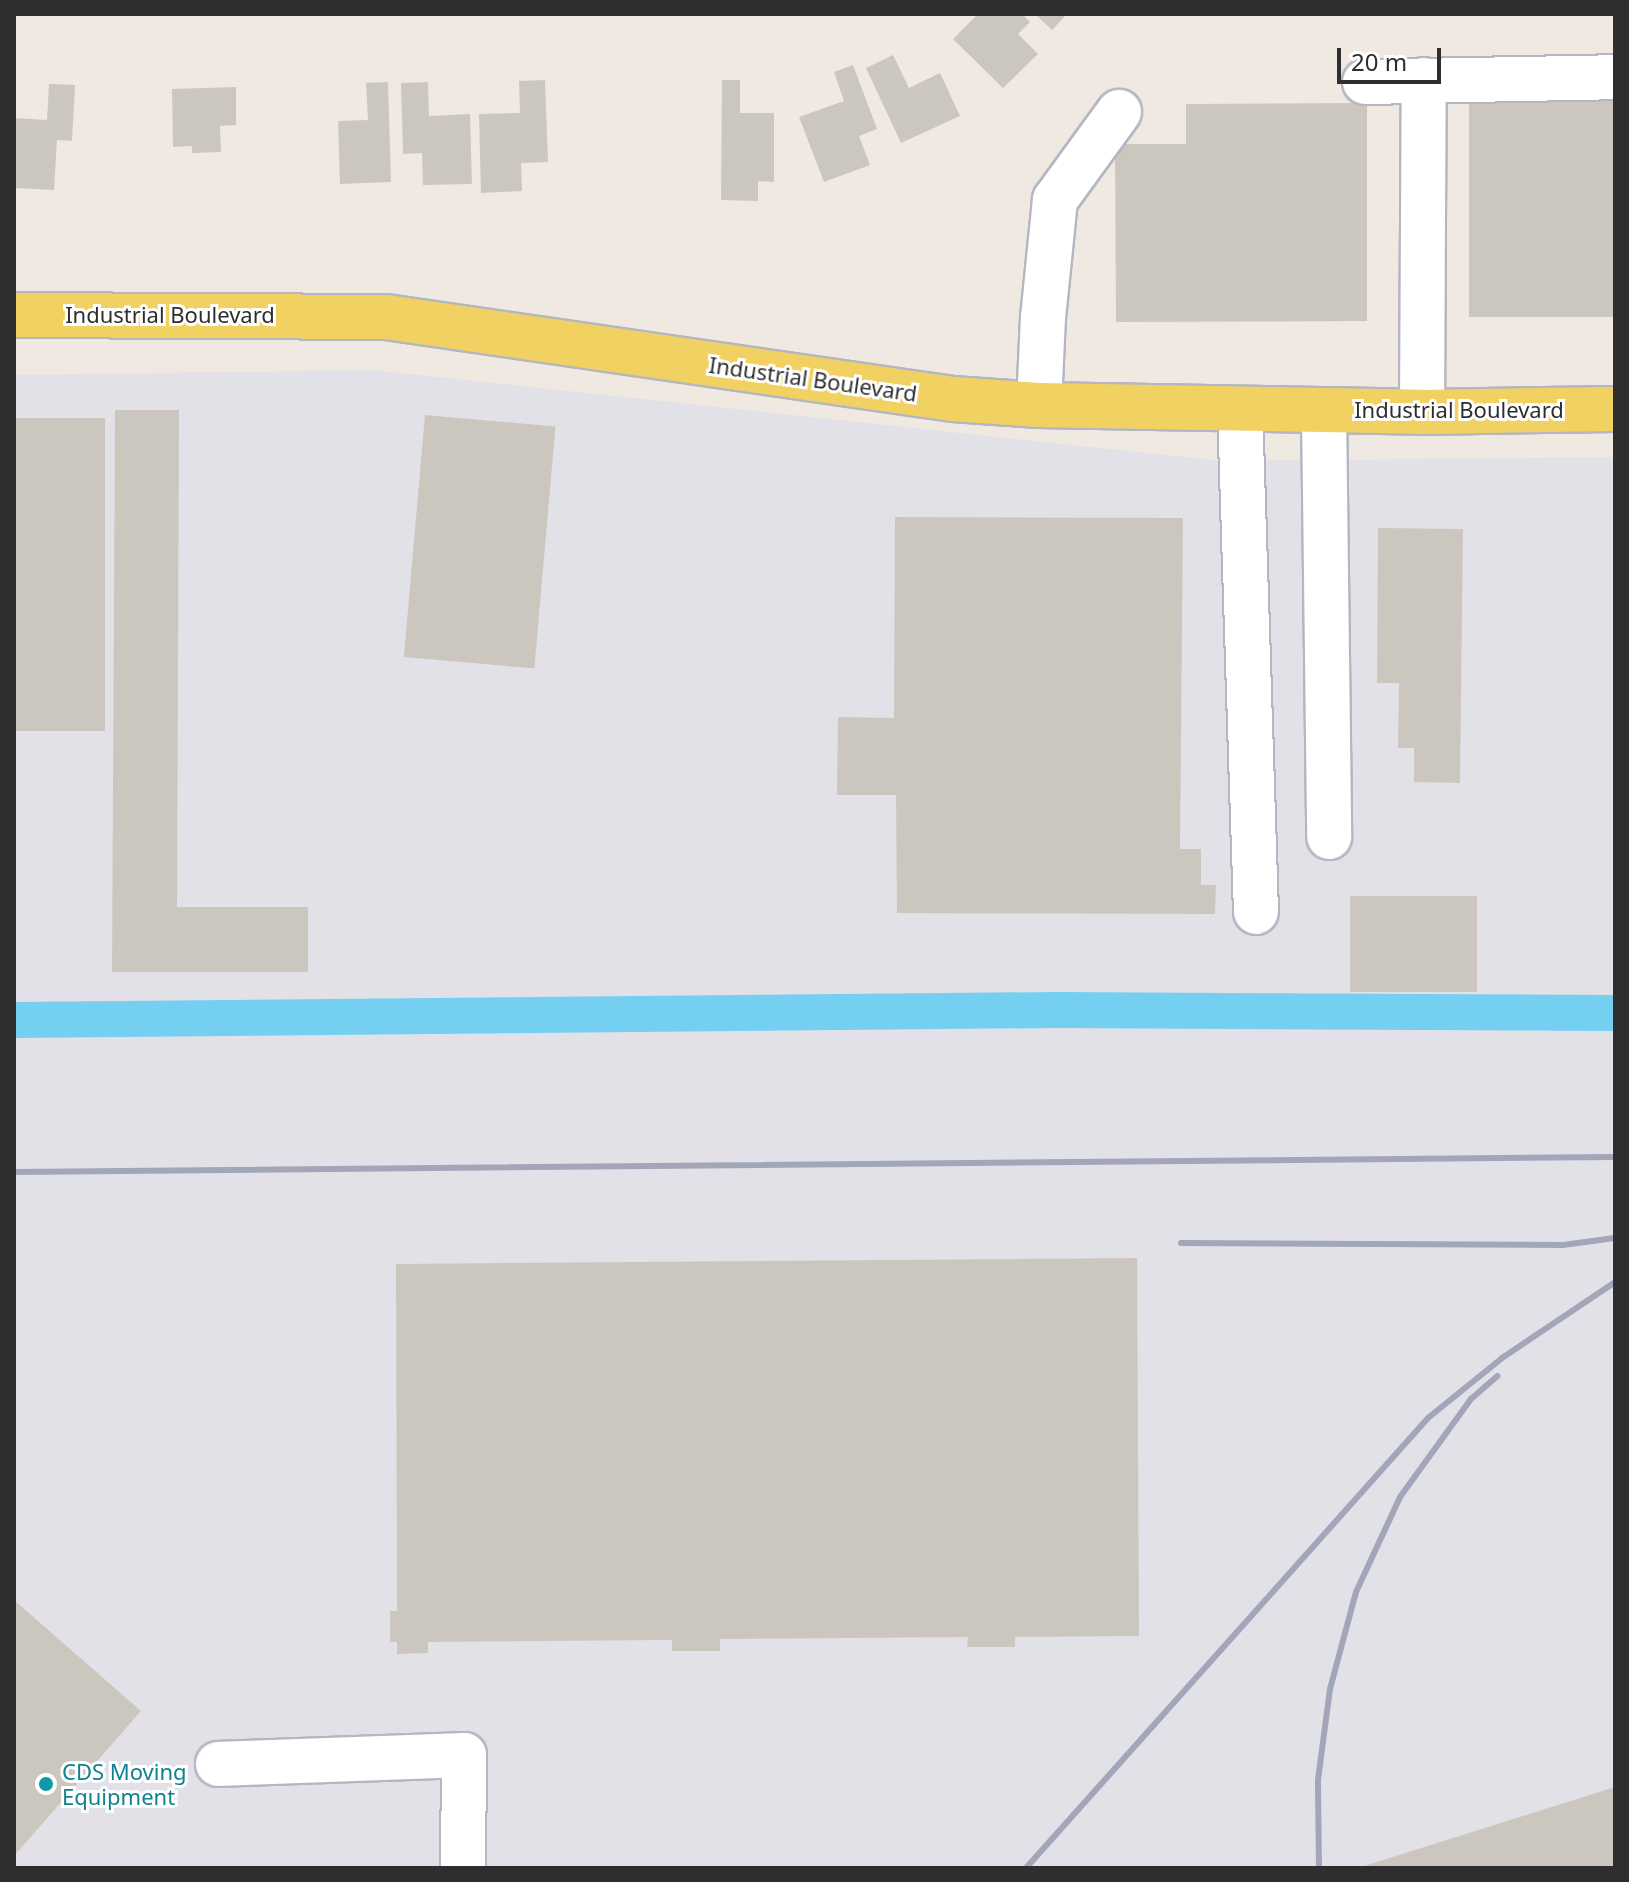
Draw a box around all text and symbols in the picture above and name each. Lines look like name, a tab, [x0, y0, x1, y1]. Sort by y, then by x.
scale bar	[1341, 32, 1445, 82]
text: 20 m	[1351, 45, 1407, 78]
street label: Industrial Boulevard	[65, 302, 275, 328]
street label: Industrial Boulevard	[707, 351, 919, 407]
street label: Industrial Boulevard	[1354, 397, 1564, 423]
place label: CDS Moving Equipment	[62, 1758, 187, 1810]
marker: CDS Moving Equipment	[37, 1775, 55, 1793]

